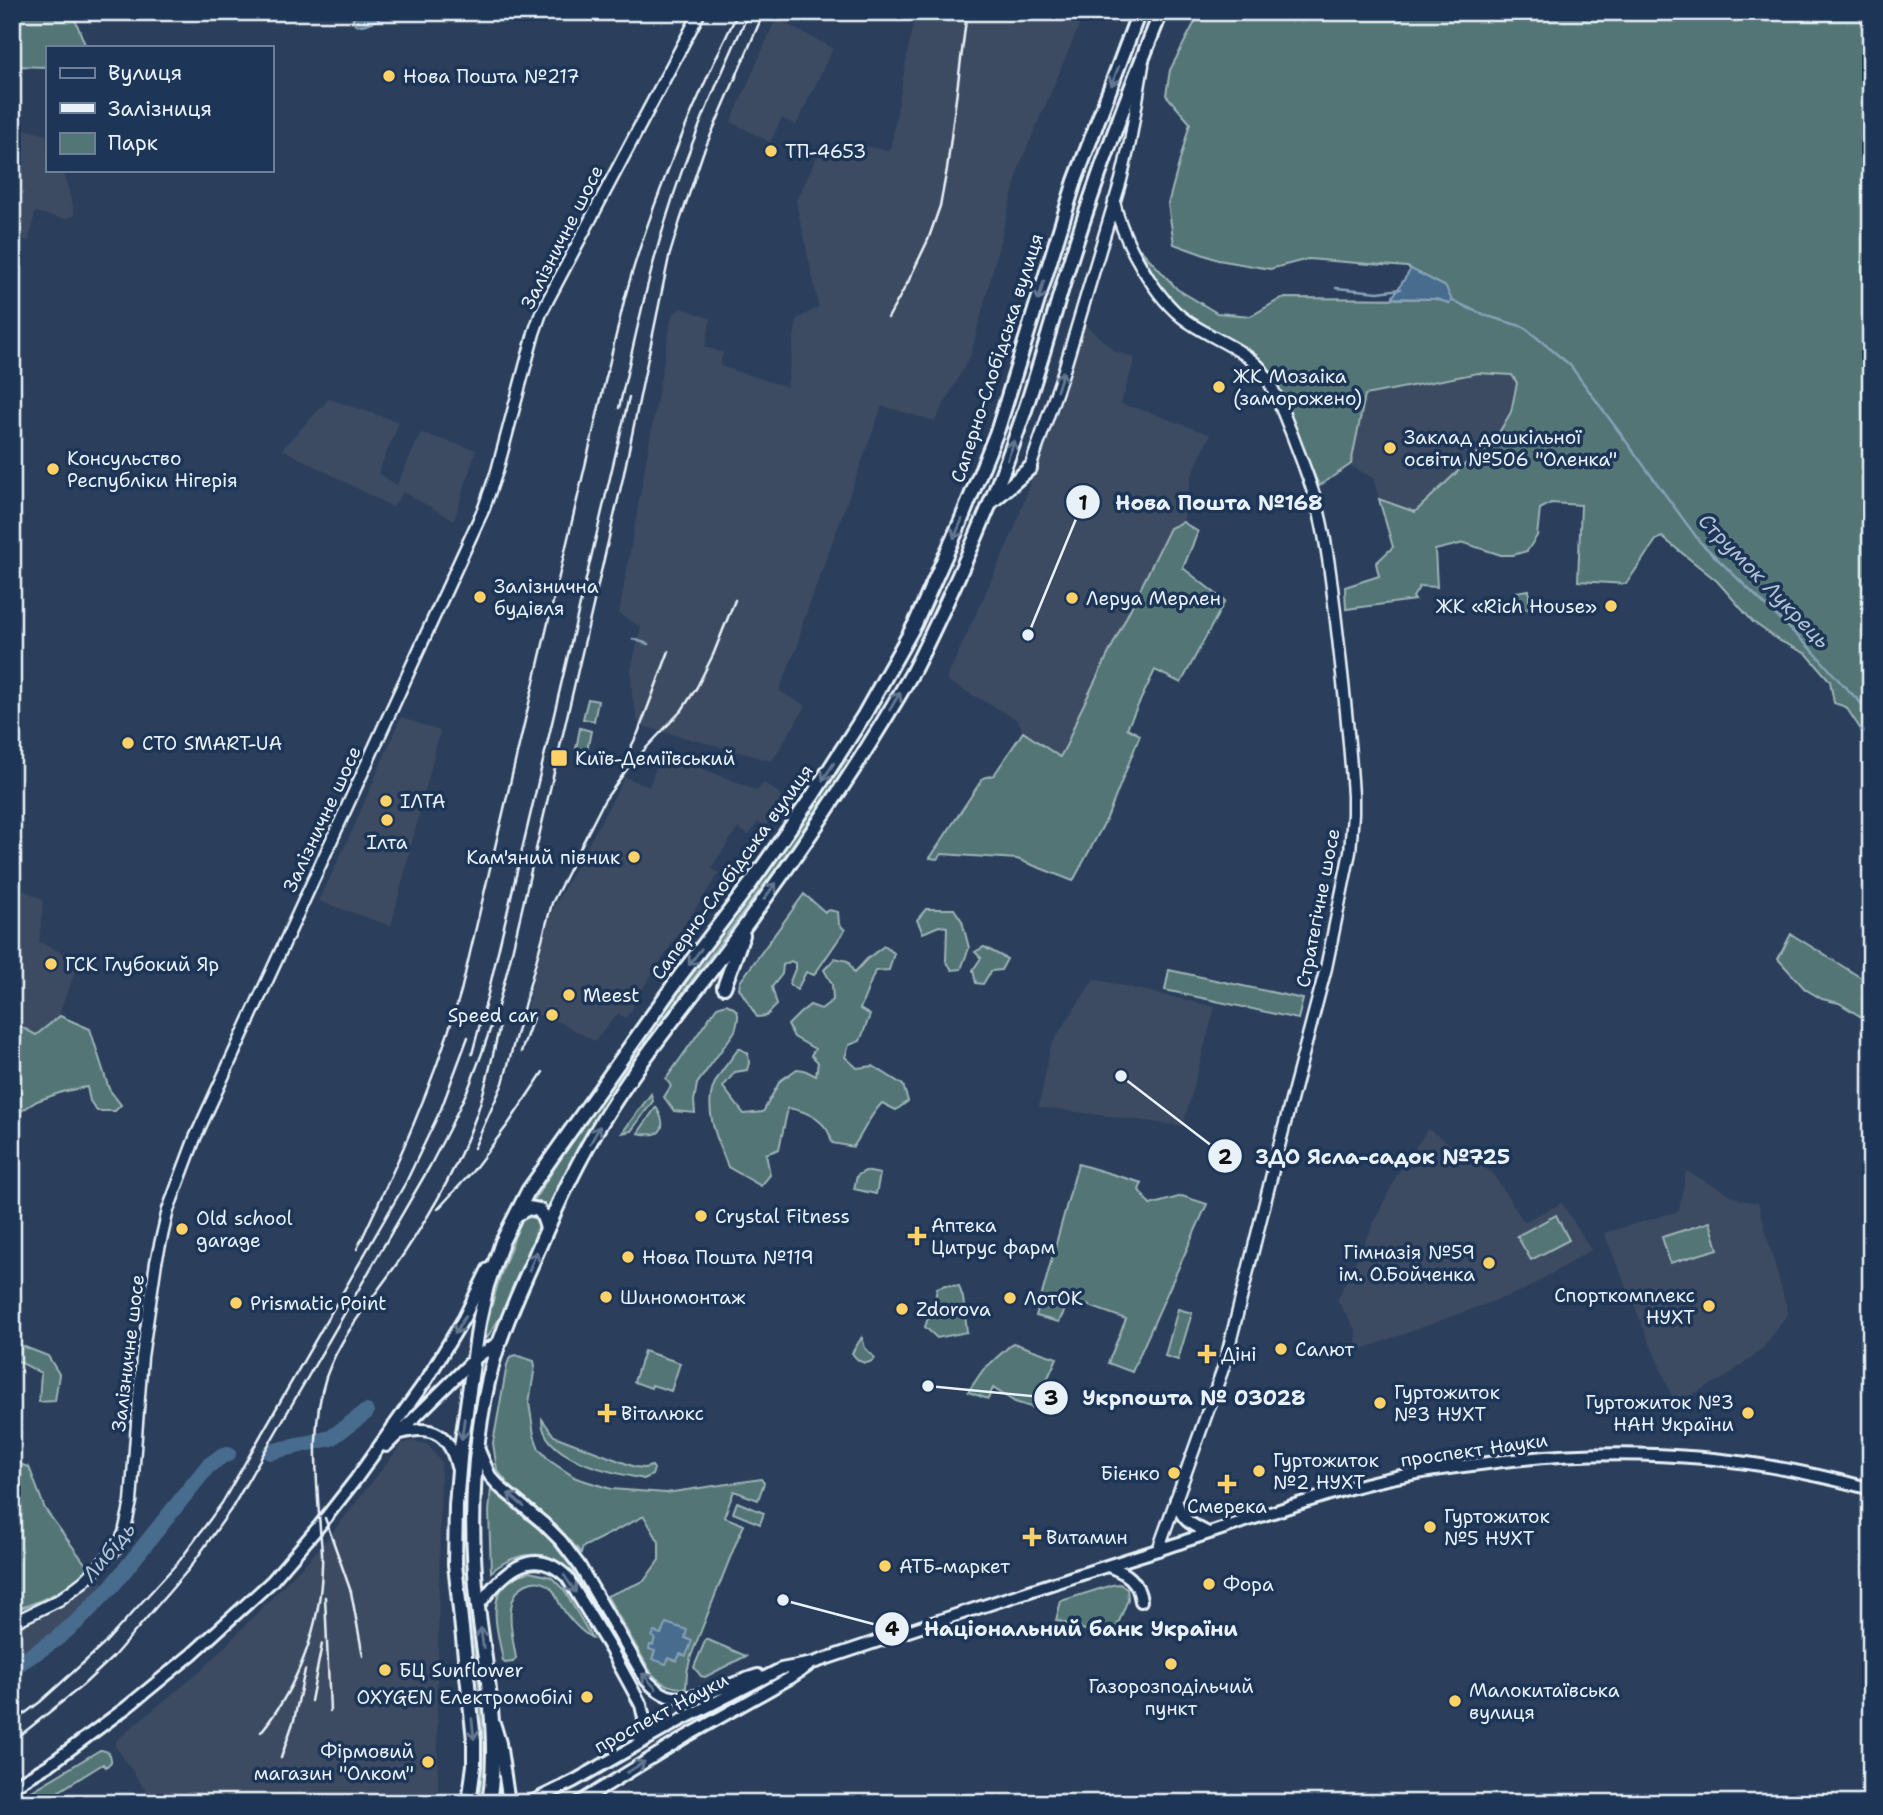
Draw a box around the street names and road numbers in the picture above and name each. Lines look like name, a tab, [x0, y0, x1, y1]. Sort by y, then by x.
street label: Залізничне шосе	[515, 161, 609, 313]
street label: Саперно-Слобідська вулиця	[945, 230, 1049, 486]
street label: Залізничне шосе	[277, 742, 367, 896]
street label: Саперно-Слобідська вулиця	[645, 759, 819, 985]
street label: Стратегічне шосе	[1290, 826, 1346, 990]
street label: Залізничне шосе	[106, 1273, 150, 1433]
street label: проспект Науки	[1399, 1427, 1549, 1473]
street label: проспект Науки	[590, 1667, 732, 1759]

